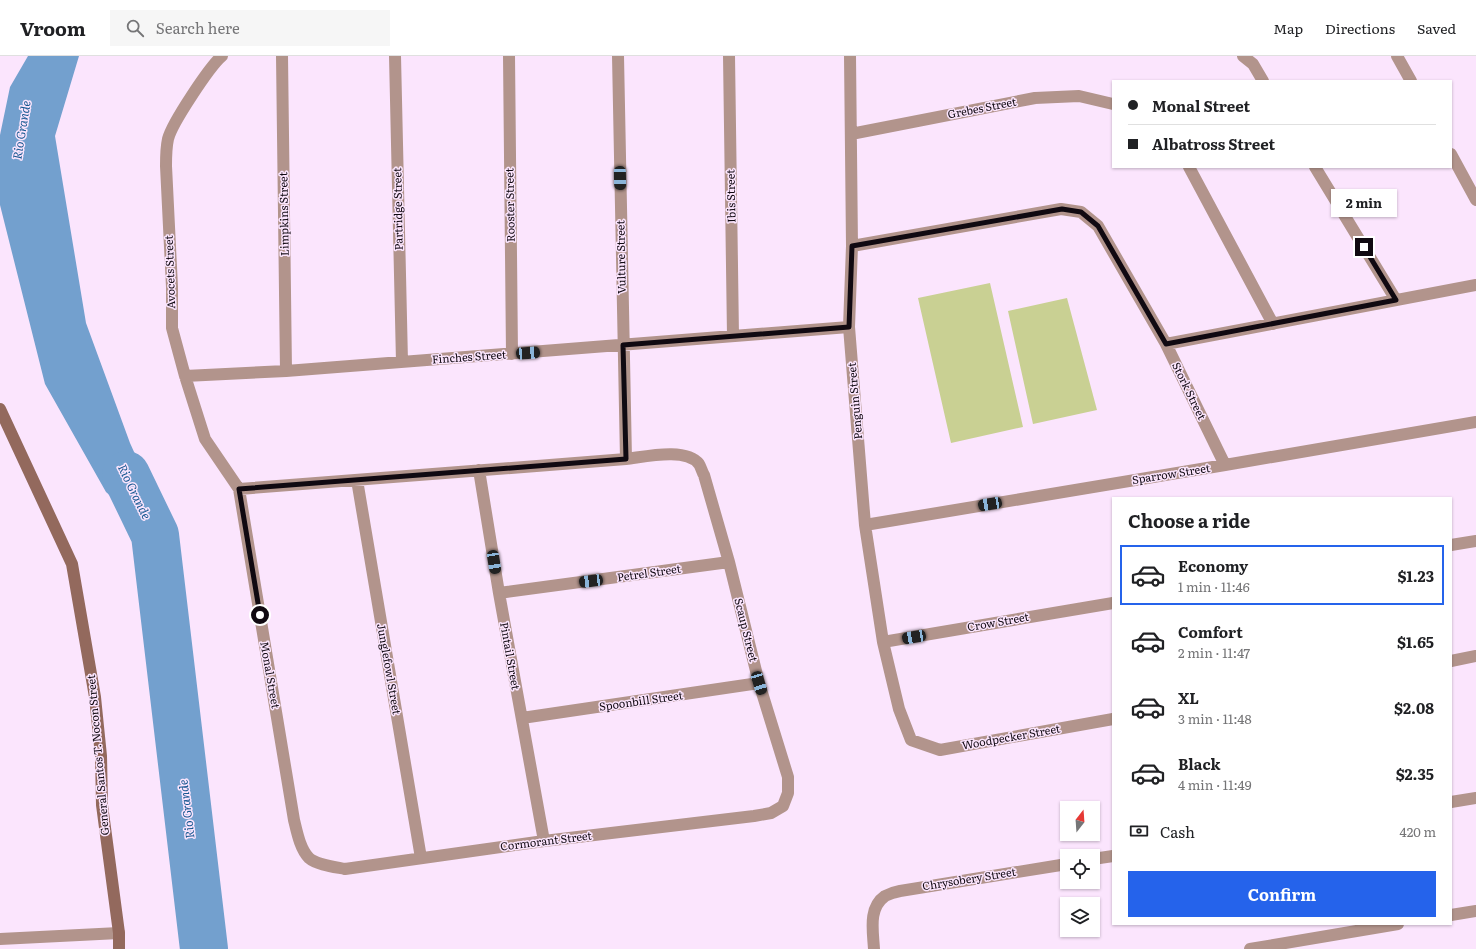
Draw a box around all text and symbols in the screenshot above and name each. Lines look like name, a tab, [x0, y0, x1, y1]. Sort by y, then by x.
search box	[110, 10, 390, 46]
text: Vroom	[20, 14, 86, 42]
text: Search here	[156, 16, 240, 39]
icon: search	[124, 17, 146, 39]
text: Map	[1273, 18, 1303, 38]
text: Directions	[1325, 18, 1395, 38]
text: Saved	[1417, 18, 1456, 38]
street label: Grebes Street	[946, 92, 1018, 122]
text: Monal Street	[1152, 94, 1250, 117]
water label: Rio Grande	[7, 99, 35, 161]
text: Albatross Street	[1152, 132, 1275, 155]
car	[614, 166, 626, 190]
street label: Partridge Street	[388, 167, 406, 251]
street label: Rooster Street	[500, 167, 518, 242]
street label: Ibis Street	[722, 169, 738, 223]
street label: Limpkins Street	[274, 171, 292, 256]
callout: 2 min	[1331, 189, 1397, 217]
text: 2 min	[1346, 193, 1382, 212]
street label: Vulture Street	[611, 220, 629, 294]
street label: Avocets Street	[160, 234, 178, 309]
route end	[1355, 238, 1373, 256]
street label: Finches Street	[431, 345, 507, 367]
car	[516, 346, 540, 360]
street label: Stork Street	[1169, 359, 1211, 423]
street label: Penguin Street	[843, 361, 865, 440]
street label: Sparrow Street	[1131, 459, 1212, 487]
water label: Rio Grande	[114, 461, 156, 522]
car	[977, 496, 1003, 512]
text: Choose a ride	[1128, 507, 1250, 534]
car	[486, 549, 502, 575]
text: Economy	[1178, 554, 1248, 577]
icon: car	[1130, 557, 1166, 593]
street label: Petrel Street	[616, 560, 682, 584]
text: $1.23	[1398, 564, 1434, 587]
car	[578, 574, 604, 588]
text: 1 min · 11:46	[1178, 577, 1250, 596]
street label: Scaup Street	[731, 596, 763, 664]
route start	[251, 606, 269, 624]
street label: Crow Street	[966, 608, 1030, 634]
text: Comfort	[1178, 620, 1243, 643]
street label: Pintail Street	[497, 621, 525, 691]
street label: Junglefowl Street	[374, 622, 406, 716]
icon: car	[1130, 623, 1166, 659]
car	[901, 629, 927, 645]
text: $1.65	[1397, 630, 1434, 653]
street label: Monal Street	[257, 640, 285, 710]
text: 2 min · 11:47	[1178, 643, 1250, 662]
car	[750, 670, 768, 696]
street label: General Santos T. Nocon Street	[82, 673, 112, 836]
street label: Spoonbill Street	[598, 686, 684, 714]
text: XL	[1178, 686, 1199, 709]
icon: car	[1130, 689, 1166, 725]
text: $2.08	[1394, 696, 1434, 719]
text: 3 min · 11:48	[1178, 709, 1252, 728]
street label: Woodpecker Street	[960, 719, 1062, 753]
text: Black	[1178, 752, 1221, 775]
icon: car	[1130, 755, 1166, 791]
text: $2.35	[1396, 762, 1434, 785]
text: 4 min · 11:49	[1178, 775, 1251, 794]
water label: Rio Grande	[173, 778, 199, 840]
north arrow	[1060, 801, 1100, 841]
map controls	[1060, 801, 1100, 937]
icon: cash	[1128, 820, 1150, 842]
text: Cash	[1160, 820, 1195, 843]
text: 420 m	[1400, 822, 1436, 841]
street label: Cormorant Street	[499, 826, 593, 854]
button: locate	[1060, 849, 1100, 889]
street label: Chrysobery Street	[921, 863, 1017, 893]
button: Confirm	[1128, 871, 1436, 917]
button: layers	[1060, 897, 1100, 937]

